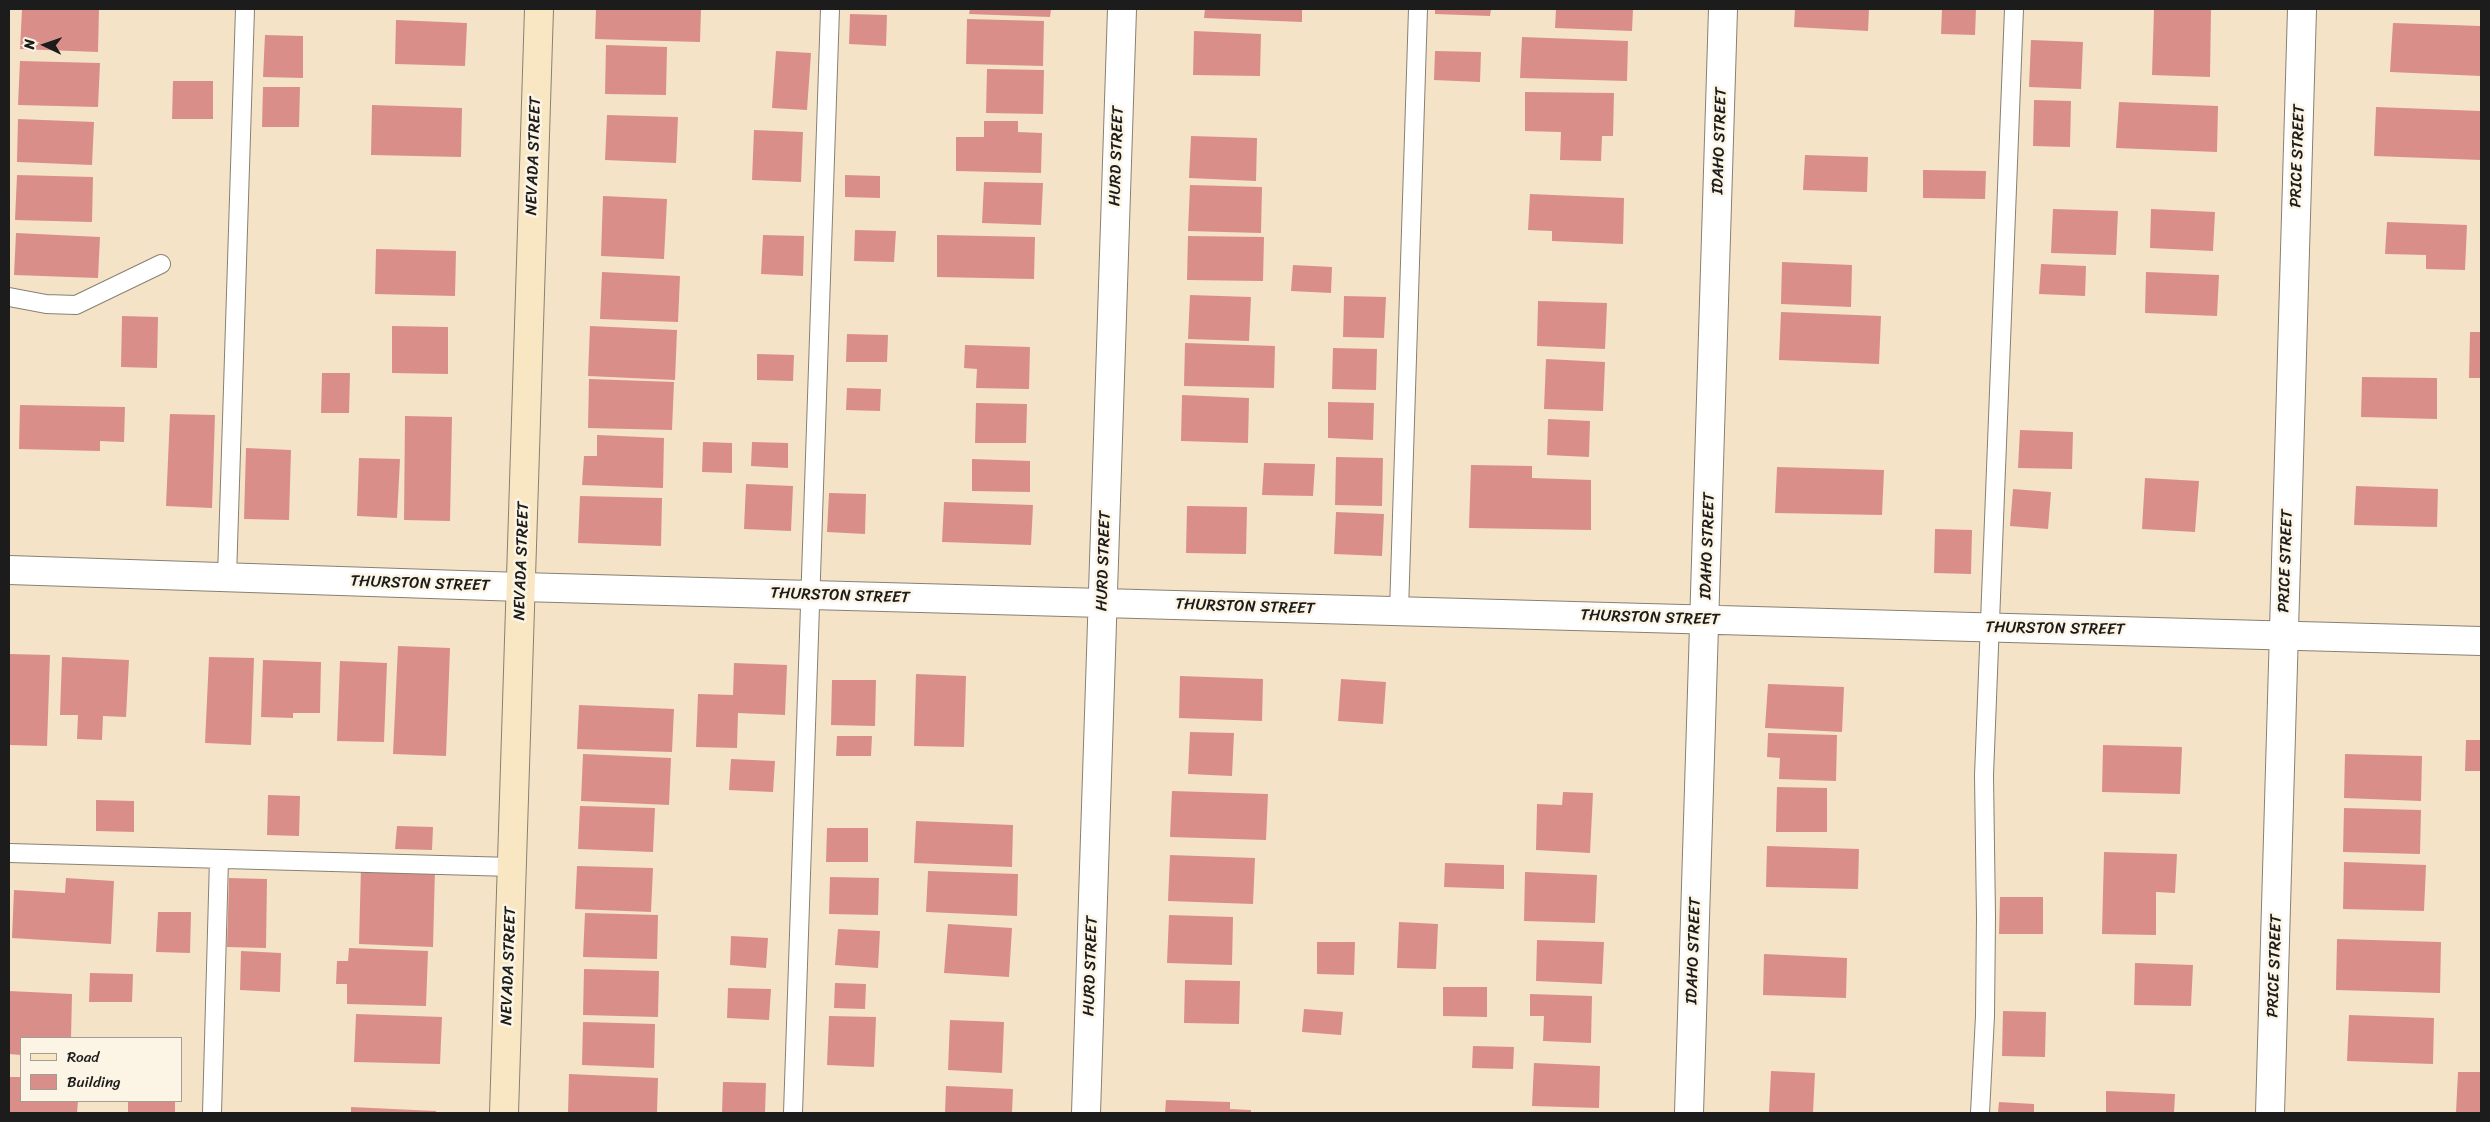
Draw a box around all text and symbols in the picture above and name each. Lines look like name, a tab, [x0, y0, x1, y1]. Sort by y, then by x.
north arrow	[20, 20, 70, 70]
text: N	[17, 39, 42, 50]
street label: IDAHO STREET	[1709, 87, 1731, 195]
street label: NEVADA STREET	[522, 96, 546, 216]
street label: PRICE STREET	[2287, 104, 2309, 208]
street label: HURD STREET	[1106, 106, 1128, 206]
street label: IDAHO STREET	[1697, 492, 1719, 600]
street label: NEVADA STREET	[510, 501, 534, 621]
street label: PRICE STREET	[2275, 509, 2297, 613]
street label: HURD STREET	[1093, 511, 1115, 611]
street label: THURSTON STREET	[350, 572, 490, 596]
street label: THURSTON STREET	[770, 584, 910, 608]
street label: THURSTON STREET	[1175, 595, 1315, 619]
street label: THURSTON STREET	[1580, 606, 1720, 630]
street label: THURSTON STREET	[1985, 618, 2125, 640]
street label: IDAHO STREET	[1683, 897, 1705, 1005]
street label: NEVADA STREET	[497, 906, 521, 1026]
street label: PRICE STREET	[2264, 914, 2286, 1018]
street label: HURD STREET	[1080, 916, 1102, 1016]
legend	[20, 1037, 182, 1102]
text: Road	[67, 1044, 99, 1070]
text: Building	[67, 1069, 121, 1095]

